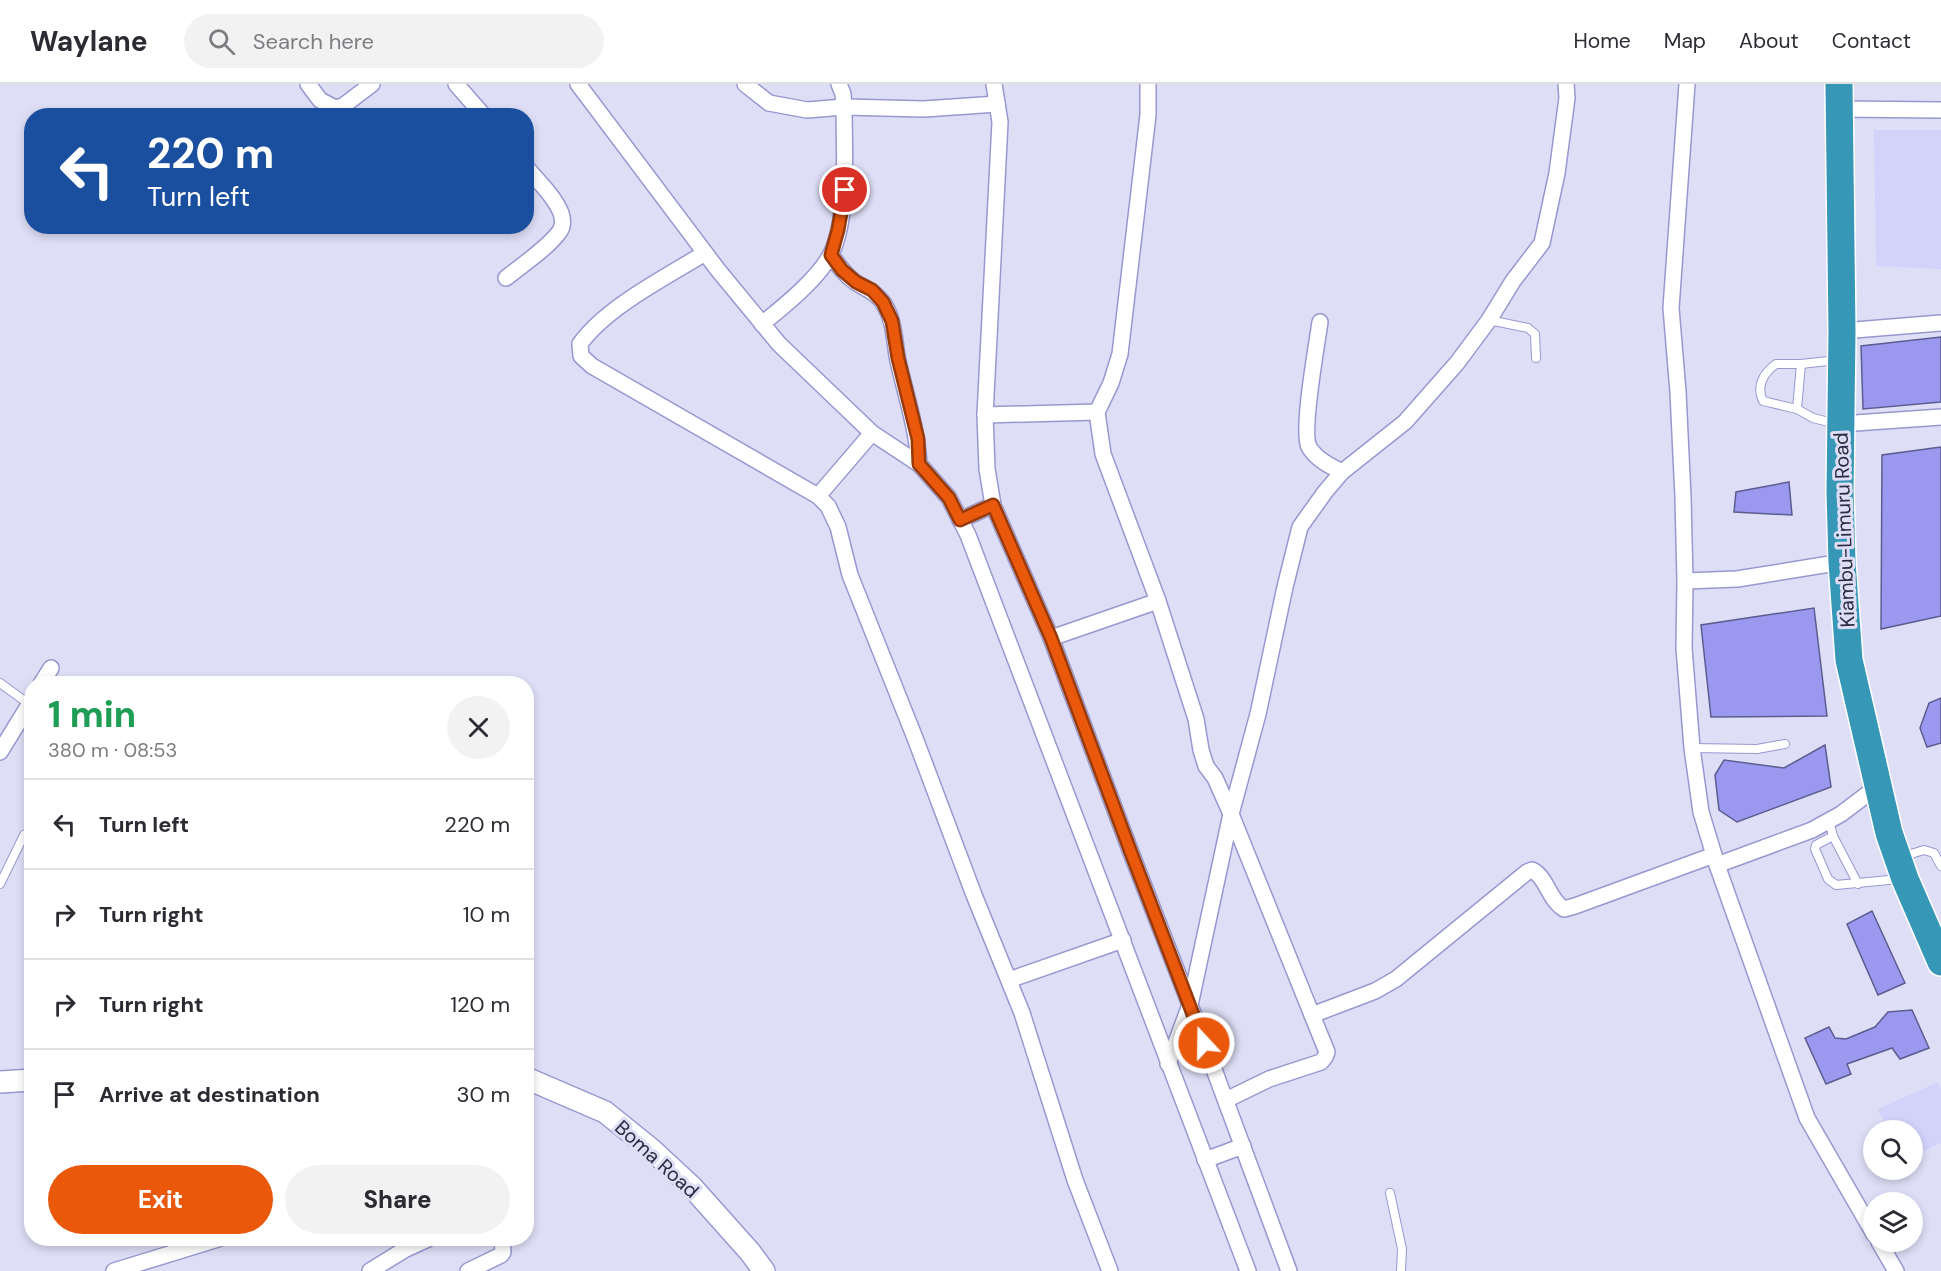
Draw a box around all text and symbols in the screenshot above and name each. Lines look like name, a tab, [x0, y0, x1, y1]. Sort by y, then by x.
search box	[184, 14, 604, 68]
text: Waylane	[30, 23, 148, 60]
icon: search	[205, 25, 238, 58]
text: Search here	[253, 27, 374, 56]
text: Home	[1573, 27, 1631, 55]
text: Map	[1664, 27, 1706, 55]
text: About	[1739, 27, 1799, 55]
text: Contact	[1832, 27, 1911, 55]
text: 220 m	[147, 126, 274, 181]
icon: left	[48, 132, 126, 210]
pin	[819, 164, 870, 215]
icon: arrive	[828, 173, 861, 206]
text: Turn left	[147, 179, 250, 214]
street label: Kiambu-Limuru Road	[1828, 432, 1860, 628]
text: 1 min	[48, 691, 136, 738]
button: close	[447, 696, 510, 759]
text: 380 m · 08:53	[48, 737, 177, 763]
icon: left	[48, 808, 81, 841]
text: Turn left	[99, 810, 189, 839]
text: 220 m	[444, 810, 510, 839]
icon: right	[48, 898, 81, 931]
text: Turn right	[99, 900, 204, 929]
text: 10 m	[463, 900, 510, 929]
icon: right	[48, 988, 81, 1021]
text: Turn right	[99, 990, 204, 1019]
text: 120 m	[450, 990, 510, 1019]
position arrow	[1172, 1011, 1236, 1075]
icon: arrive	[48, 1078, 81, 1111]
text: Arrive at destination	[99, 1080, 320, 1109]
text: 30 m	[456, 1080, 510, 1109]
street label: Boma Road	[609, 1114, 705, 1204]
map controls	[1863, 1120, 1923, 1252]
button: search	[1863, 1120, 1923, 1180]
button: Exit	[48, 1165, 273, 1234]
button: Share	[285, 1165, 510, 1234]
button: layers	[1863, 1192, 1923, 1252]

